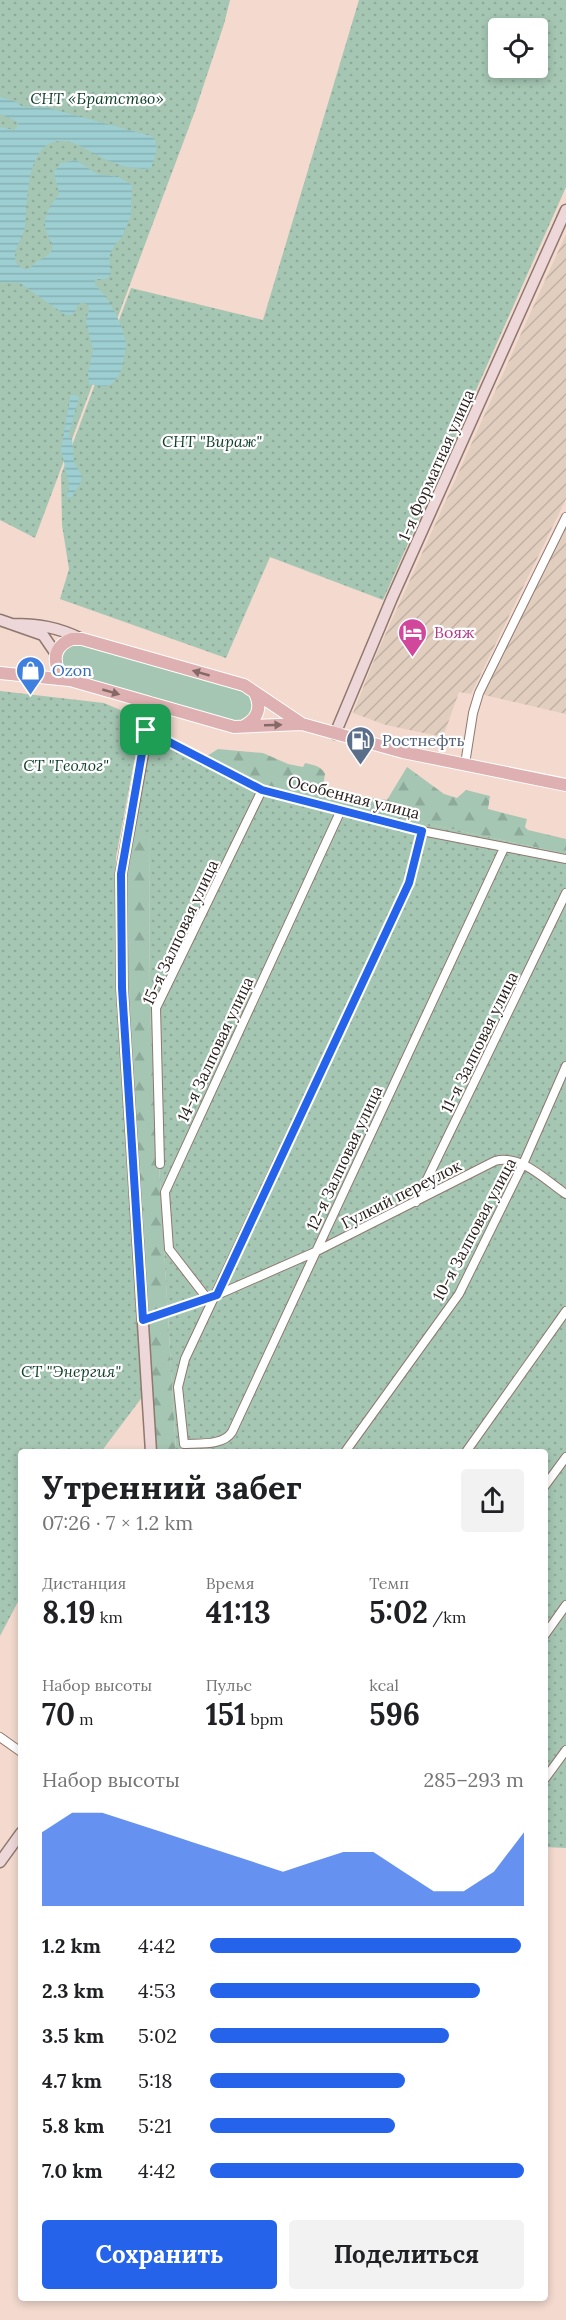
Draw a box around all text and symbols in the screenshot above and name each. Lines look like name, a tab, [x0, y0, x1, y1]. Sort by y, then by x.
map controls	[488, 18, 548, 78]
button: locate	[488, 18, 548, 78]
park label: СНТ «Братство»	[30, 88, 164, 108]
street label: 1-я Форматная улица	[394, 386, 478, 544]
park label: СНТ "Вираж"	[162, 431, 262, 451]
hotel icon: Вояж	[397, 616, 429, 658]
place label: Вояж	[434, 622, 475, 642]
shop icon: Ozon	[15, 654, 47, 696]
place label: Ozon	[52, 660, 92, 680]
one-way arrow	[192, 668, 210, 677]
one-way arrow	[102, 688, 120, 697]
pin	[120, 704, 171, 755]
icon: arrive	[129, 713, 162, 746]
one-way arrow	[264, 720, 283, 730]
fuel station icon: Ростнефть	[345, 724, 377, 766]
place label: Ростнефть	[382, 730, 465, 750]
park label: СТ "Геолог"	[23, 755, 109, 775]
street label: Особенная улица	[286, 771, 422, 823]
street label: 15-я Залповая улица	[138, 856, 222, 1008]
street label: 11-я Залповая улица	[436, 968, 522, 1116]
street label: 14-я Залповая улица	[173, 973, 257, 1125]
street label: 12-я Залповая улица	[302, 1083, 386, 1233]
street label: 10-я Залповая улица	[428, 1154, 520, 1304]
street label: Гулкий переулок	[338, 1155, 465, 1233]
park label: СТ "Энергия"	[21, 1361, 121, 1381]
text: Утренний забег	[42, 1466, 302, 1508]
button: share	[461, 1469, 524, 1532]
text: 07:26 · 7 × 1.2 km	[42, 1510, 193, 1535]
text: Дистанция	[42, 1573, 126, 1593]
text: Время	[206, 1573, 254, 1593]
text: Темп	[369, 1573, 409, 1593]
text: 8.19	[42, 1593, 96, 1631]
text: 41:13	[206, 1593, 271, 1631]
text: 5:02	[369, 1593, 428, 1631]
text: km	[96, 1607, 123, 1627]
text: /km	[428, 1607, 466, 1627]
text: Набор высоты	[42, 1675, 152, 1695]
text: Пульс	[206, 1675, 252, 1695]
text: kcal	[369, 1675, 399, 1695]
text: 70	[42, 1695, 75, 1733]
text: 151	[206, 1695, 246, 1733]
text: 596	[369, 1695, 420, 1733]
text: m	[75, 1709, 94, 1729]
text: bpm	[246, 1709, 284, 1729]
text: Набор высоты	[42, 1767, 180, 1792]
text: 285–293 m	[423, 1767, 524, 1792]
text: 1.2 km	[42, 1933, 101, 1958]
text: 4:42	[138, 1933, 175, 1958]
text: 2.3 km	[42, 1978, 104, 2003]
text: 4:53	[138, 1978, 176, 2003]
text: 3.5 km	[42, 2023, 104, 2048]
text: 5:02	[138, 2023, 177, 2048]
text: 4.7 km	[42, 2068, 102, 2093]
text: 5:18	[138, 2068, 172, 2093]
text: 5.8 km	[42, 2113, 104, 2138]
text: 5:21	[138, 2113, 172, 2138]
text: 7.0 km	[42, 2158, 103, 2183]
text: 4:42	[138, 2158, 175, 2183]
button: Сохранить	[42, 2220, 277, 2289]
button: Поделиться	[289, 2220, 524, 2289]

